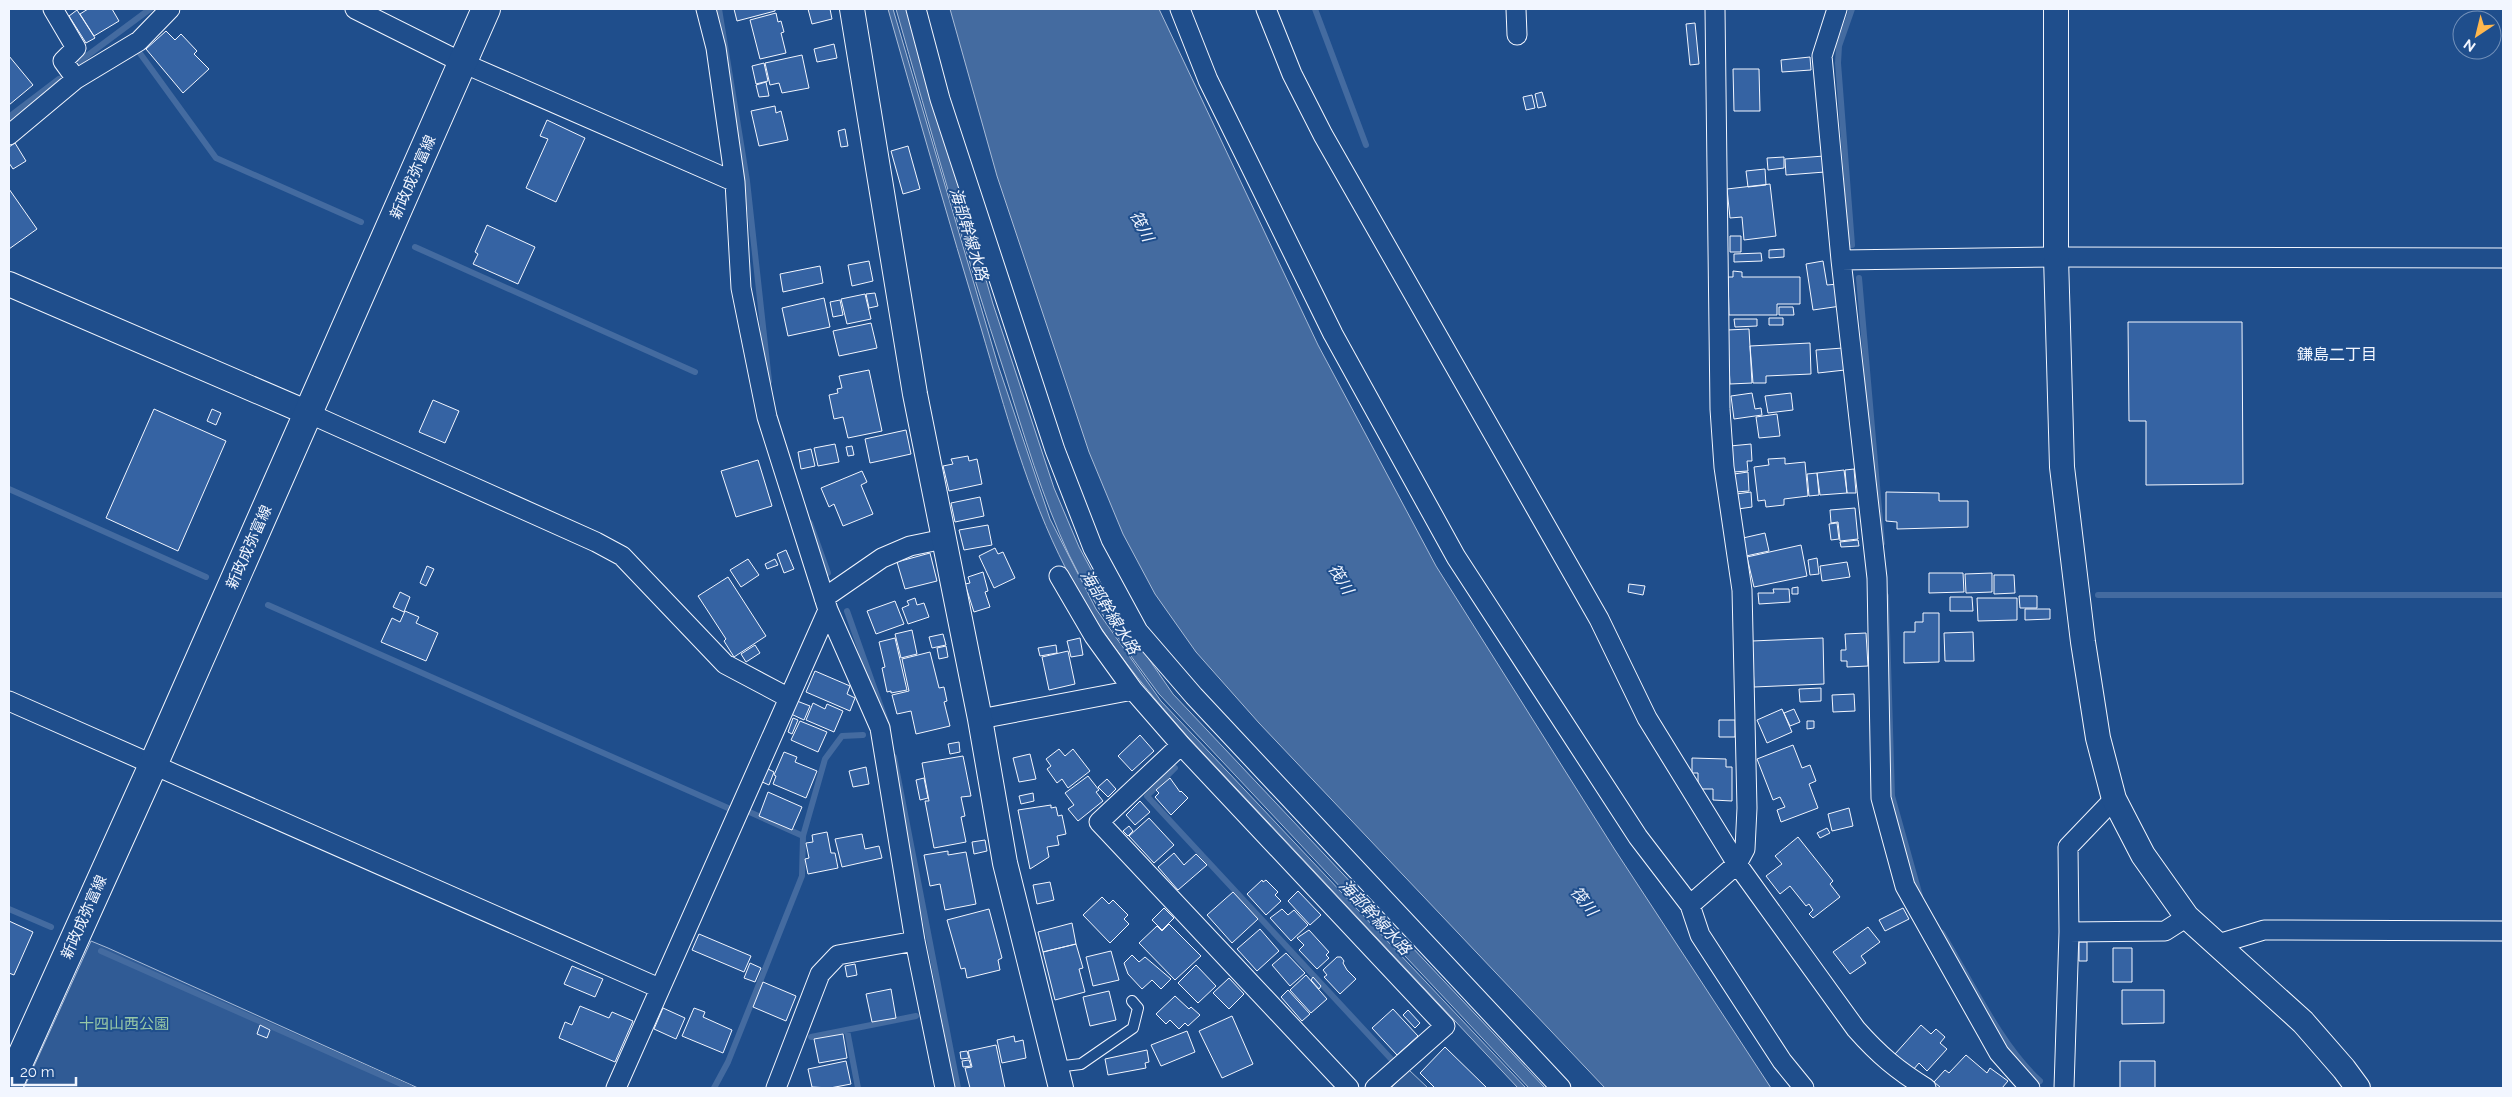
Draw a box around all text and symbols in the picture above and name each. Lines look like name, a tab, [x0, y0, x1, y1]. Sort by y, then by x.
north arrow	[2452, 10, 2502, 60]
text: N	[2461, 36, 2479, 55]
street label: 新政成弥富線	[386, 132, 440, 222]
water label: 海部幹線水路	[946, 185, 993, 285]
water label: 筏川	[1126, 207, 1159, 246]
district label: 鎌島二丁目	[2297, 345, 2377, 364]
street label: 新政成弥富線	[222, 502, 276, 592]
water label: 筏川	[1325, 560, 1358, 599]
water label: 海部幹線水路	[1077, 566, 1145, 659]
street label: 新政成弥富線	[57, 872, 111, 962]
water label: 海部幹線水路	[1335, 875, 1416, 960]
water label: 筏川	[1567, 883, 1603, 921]
park label: 十四山西公園	[79, 1015, 169, 1033]
scale bar	[12, 1054, 76, 1086]
text: 20 m	[20, 1063, 55, 1081]

